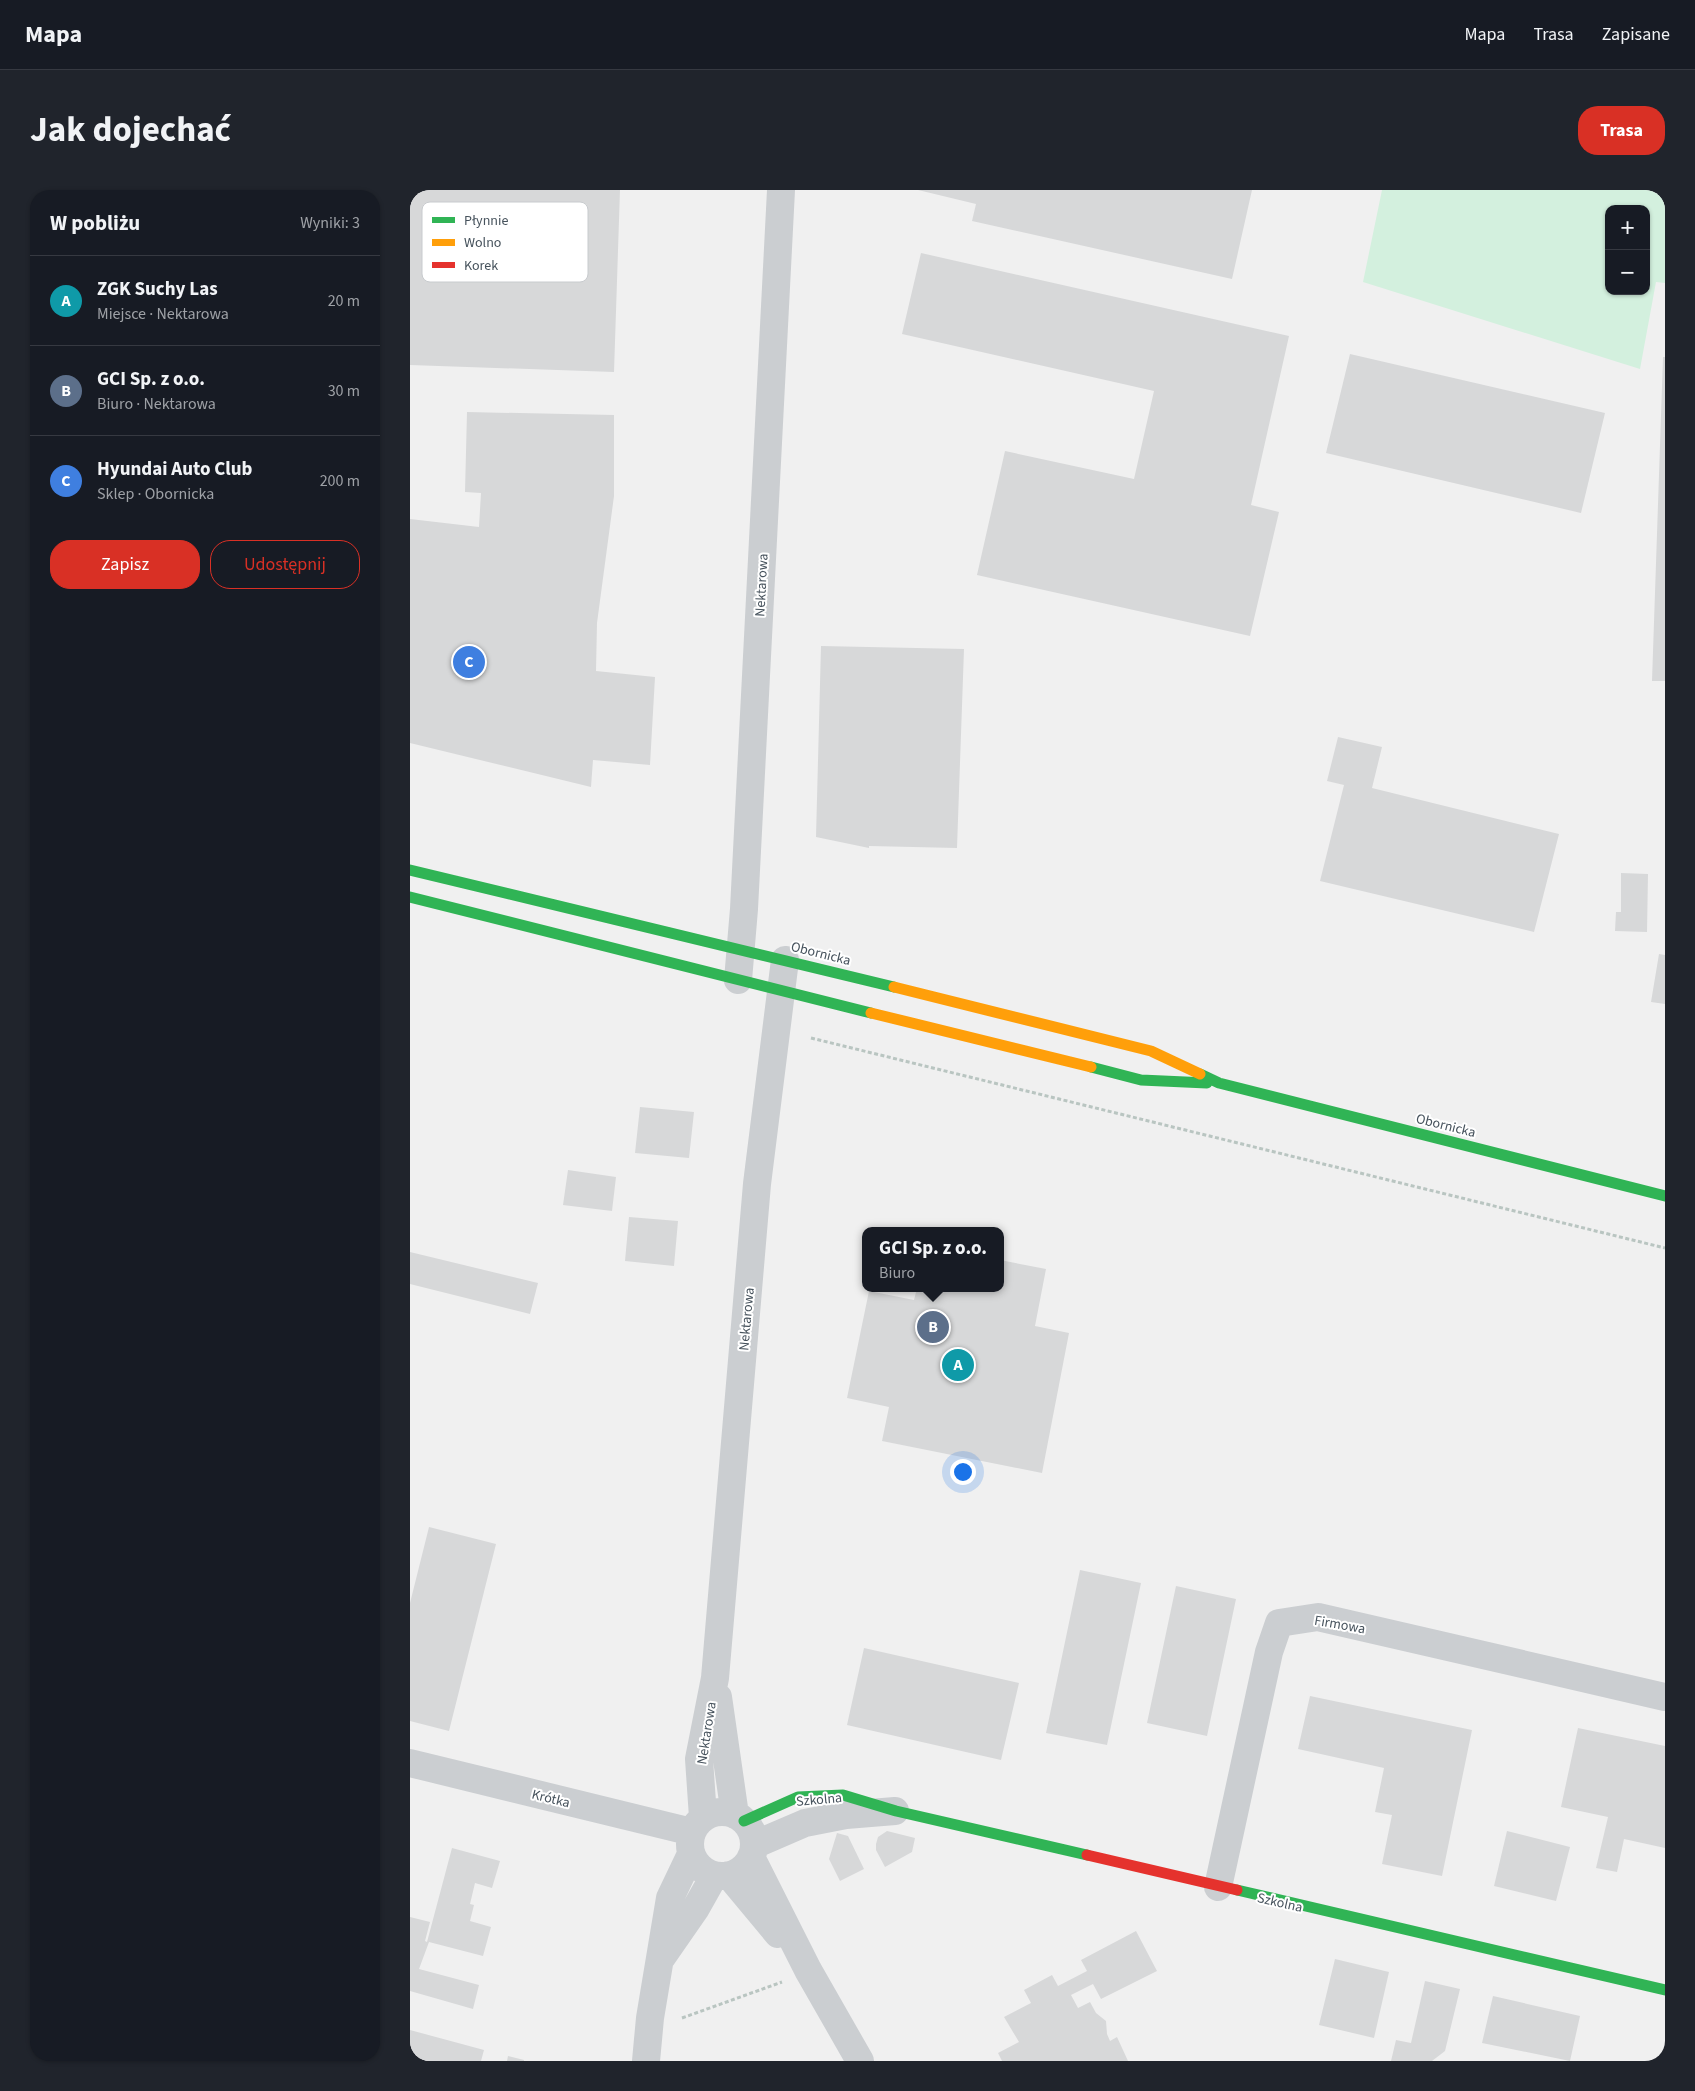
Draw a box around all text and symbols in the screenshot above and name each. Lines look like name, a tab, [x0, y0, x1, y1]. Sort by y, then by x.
text: Mapa	[25, 17, 82, 52]
text: Mapa	[1464, 22, 1505, 47]
text: Trasa	[1533, 22, 1574, 47]
text: Zapisane	[1602, 22, 1670, 47]
text: Jak dojechać	[30, 105, 231, 155]
button: Trasa	[1578, 106, 1665, 155]
legend	[422, 202, 588, 282]
map controls	[1605, 205, 1650, 295]
button: +	[1605, 205, 1650, 250]
text: W pobliżu	[50, 208, 140, 238]
text: Płynnie	[464, 211, 508, 231]
text: Wyniki: 3	[300, 212, 360, 234]
text: Wolno	[464, 233, 501, 253]
button: −	[1605, 250, 1650, 295]
text: Korek	[464, 256, 498, 276]
text: ZGK Suchy Las	[97, 276, 218, 303]
text: A	[61, 290, 71, 312]
text: 20 m	[328, 290, 360, 312]
text: Miejsce · Nektarowa	[97, 303, 229, 325]
text: GCI Sp. z o.o.	[97, 366, 205, 393]
text: B	[61, 380, 71, 402]
text: 30 m	[328, 380, 360, 402]
text: Biuro · Nektarowa	[97, 393, 216, 415]
text: Hyundai Auto Club	[97, 456, 252, 483]
text: C	[61, 470, 71, 492]
text: 200 m	[320, 470, 360, 492]
text: Sklep · Obornicka	[97, 483, 214, 505]
button: Zapisz	[50, 540, 200, 589]
button: Udostępnij	[210, 540, 360, 589]
street label: Nektarowa	[750, 553, 774, 617]
pin: C	[453, 643, 485, 681]
street label: Obornicka	[789, 937, 853, 971]
street label: Obornicka	[1414, 1109, 1478, 1143]
popup	[862, 1227, 1004, 1292]
text: GCI Sp. z o.o.	[879, 1235, 987, 1262]
text: Biuro	[879, 1262, 915, 1284]
street label: Nektarowa	[734, 1287, 760, 1352]
pin: B	[917, 1308, 949, 1346]
pin: A	[942, 1346, 974, 1384]
your location	[950, 1459, 976, 1485]
street label: Firmowa	[1313, 1611, 1367, 1639]
street label: Nektarowa	[692, 1700, 722, 1766]
street label: Krótka	[530, 1785, 572, 1813]
street label: Szkolna	[795, 1788, 843, 1812]
street label: Szkolna	[1255, 1888, 1304, 1918]

